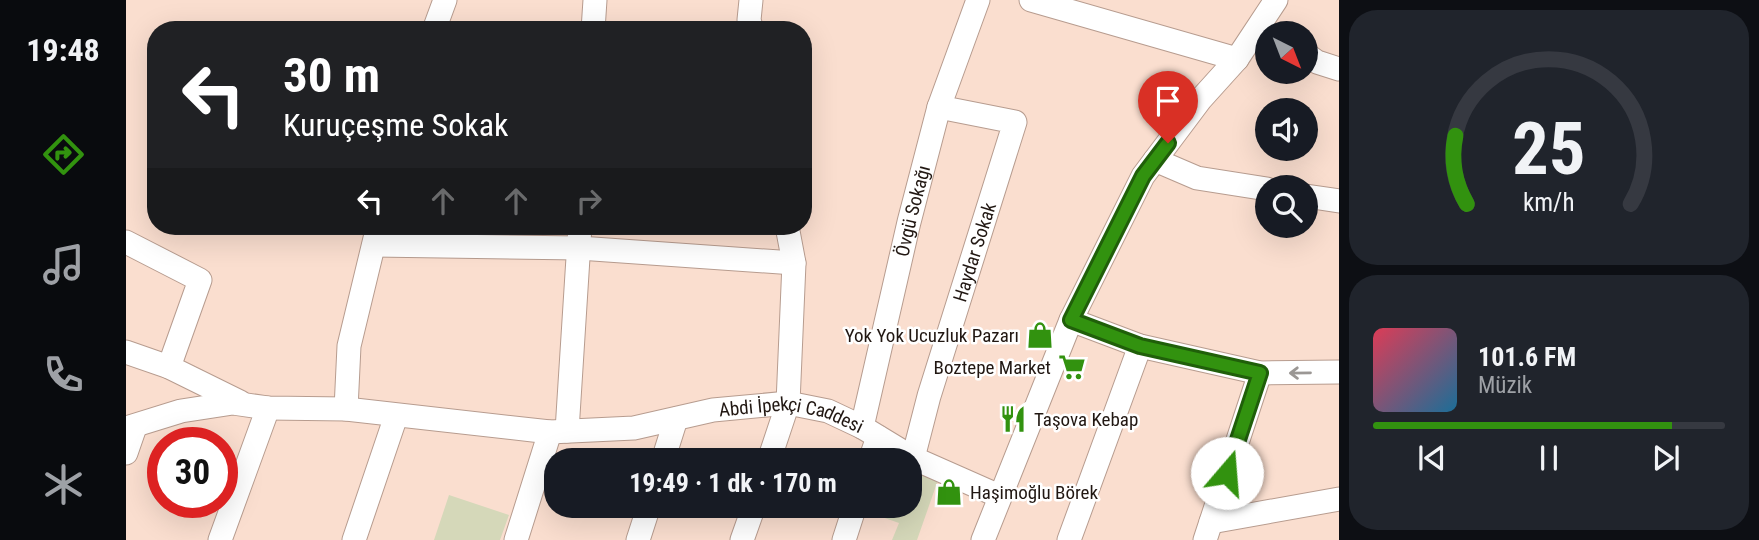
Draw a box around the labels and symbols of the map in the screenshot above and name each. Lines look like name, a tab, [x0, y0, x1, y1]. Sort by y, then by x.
north arrow	[1255, 21, 1318, 84]
pin	[1138, 71, 1198, 143]
street label: Övgü Sokağı	[890, 163, 935, 259]
street label: Haydar Sokak	[948, 199, 1001, 305]
shop icon: Yok Yok Ucuzluk Pazarı	[1025, 320, 1055, 350]
place label: Yok Yok Ucuzluk Pazarı	[845, 324, 1019, 347]
supermarket icon: Boztepe Market	[1057, 352, 1087, 382]
place label: Boztepe Market	[934, 356, 1051, 379]
one-way arrow	[1288, 366, 1311, 380]
street label: Abdi İpekçi Caddesi	[718, 392, 867, 438]
restaurant icon: Taşova Kebap	[998, 404, 1028, 434]
place label: Taşova Kebap	[1034, 408, 1138, 431]
speed limit sign: 30	[147, 427, 238, 518]
position arrow	[1190, 436, 1264, 510]
shop icon: Haşimoğlu Börek	[934, 477, 964, 507]
place label: Haşimoğlu Börek	[970, 481, 1098, 504]

